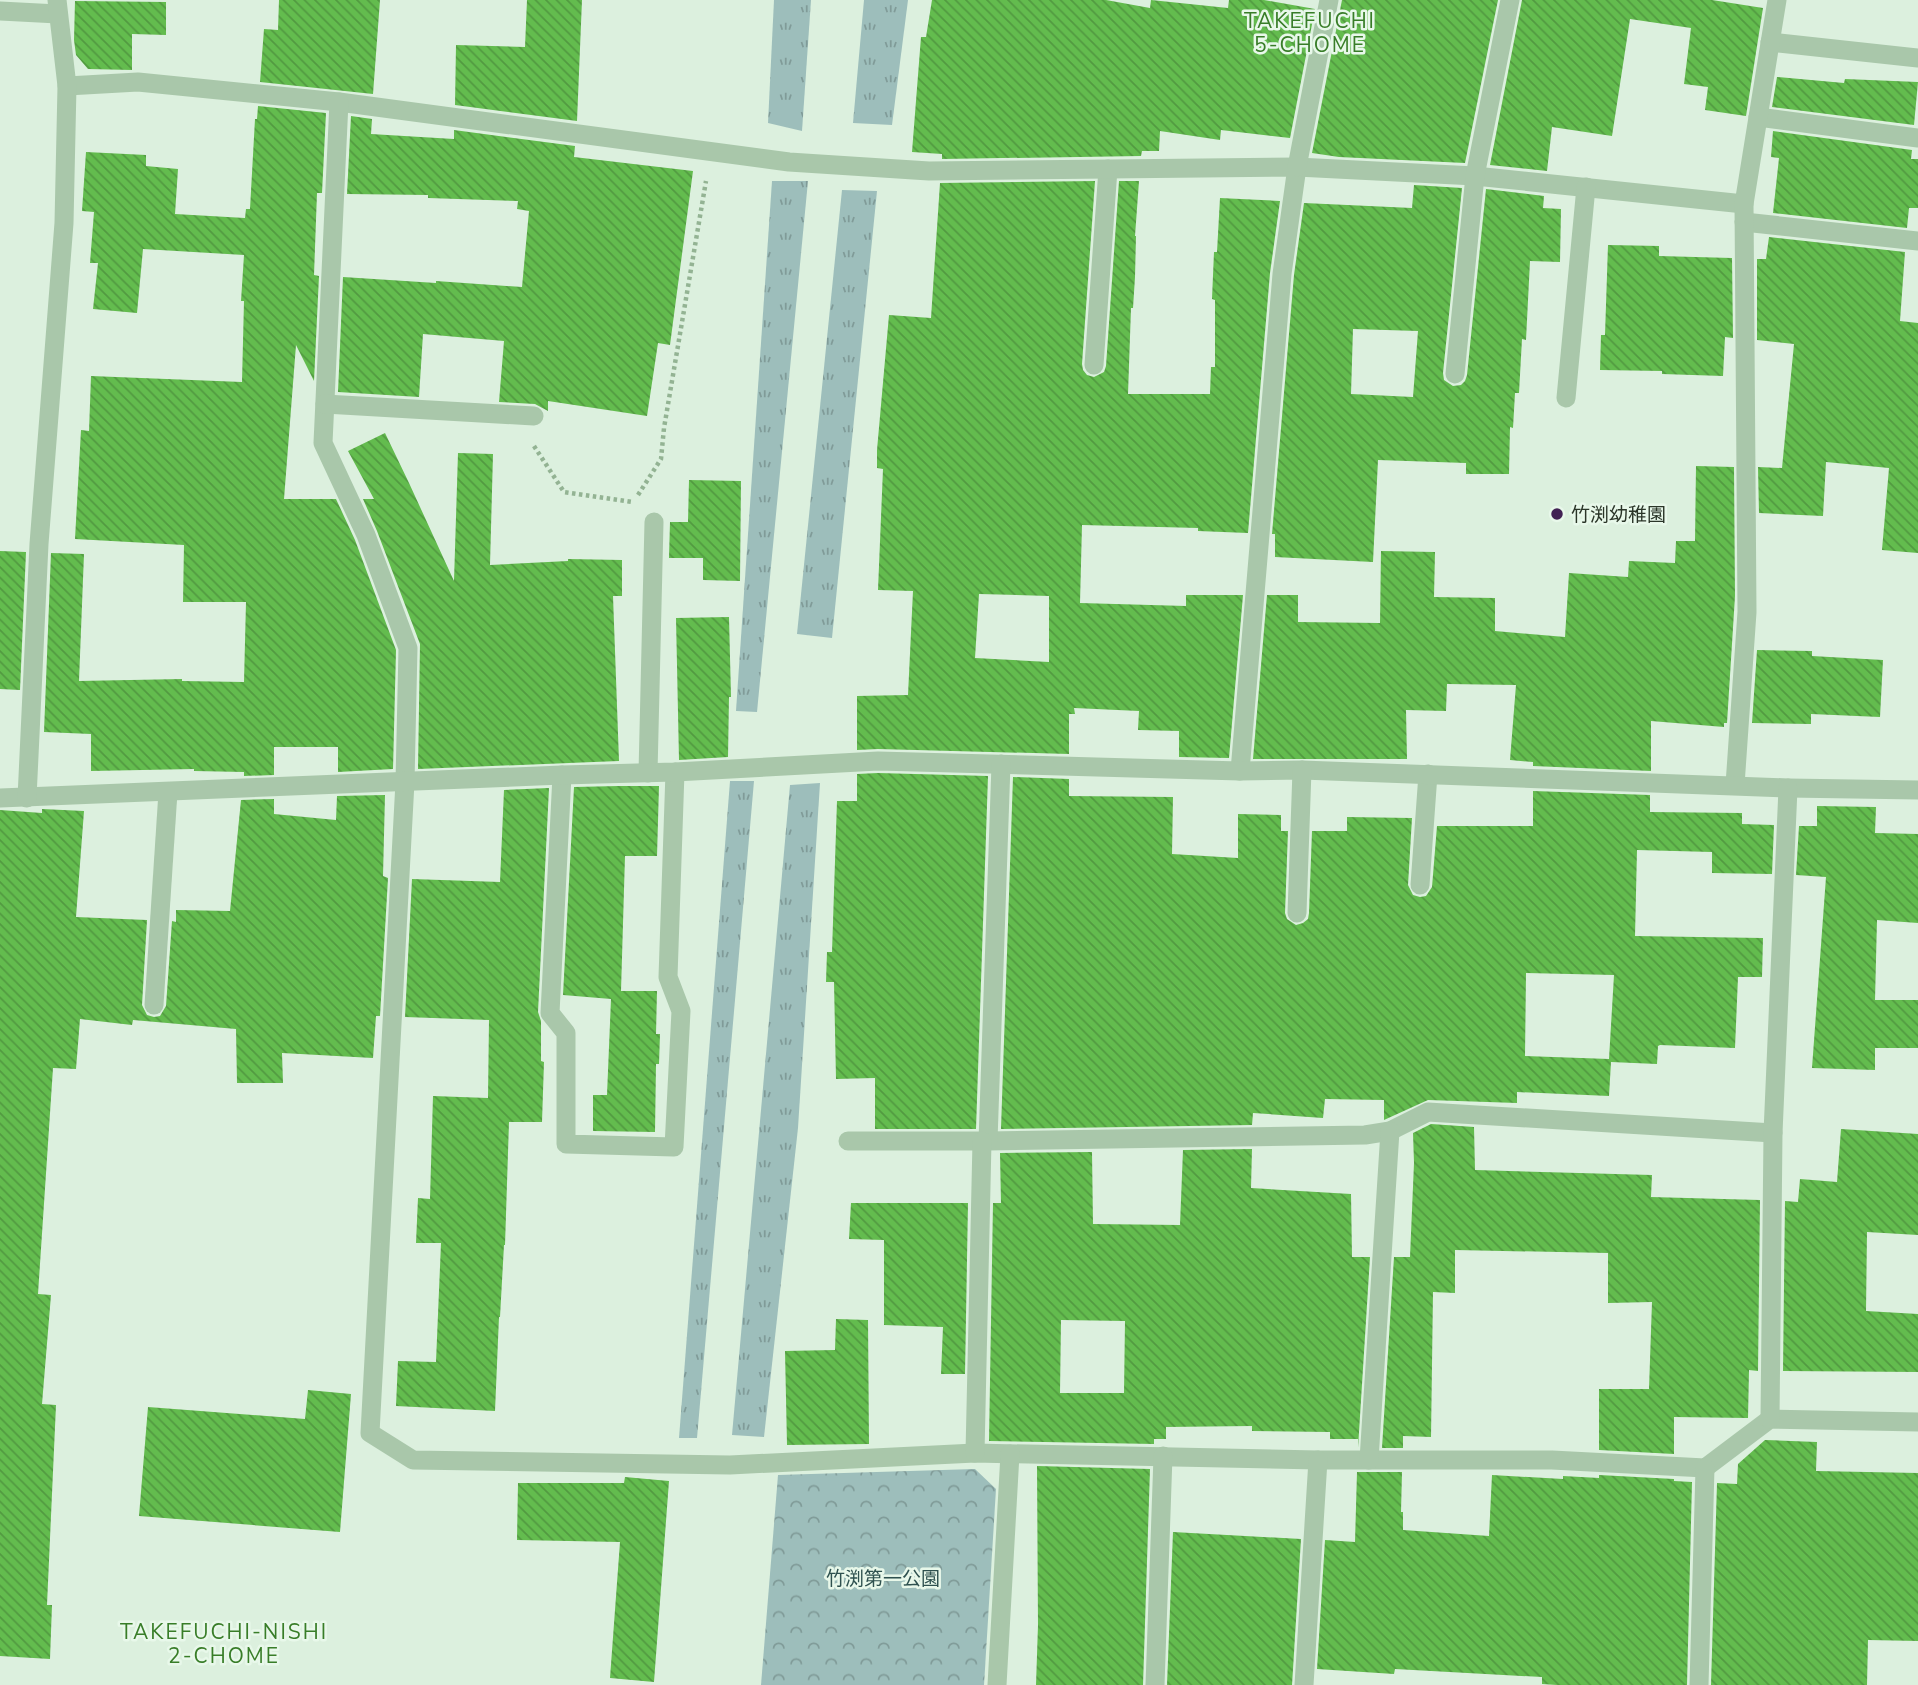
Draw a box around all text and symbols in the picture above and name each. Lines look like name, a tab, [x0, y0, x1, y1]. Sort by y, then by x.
district label: TAKEFUCHI 5-CHOME	[1244, 7, 1376, 59]
place label: 竹渕幼稚園	[1571, 502, 1666, 528]
marker: 竹渕幼稚園	[1549, 506, 1565, 522]
park label: 竹渕第一公園	[826, 1566, 940, 1592]
district label: TAKEFUCHI-NISHI 2-CHOME	[120, 1618, 328, 1670]

